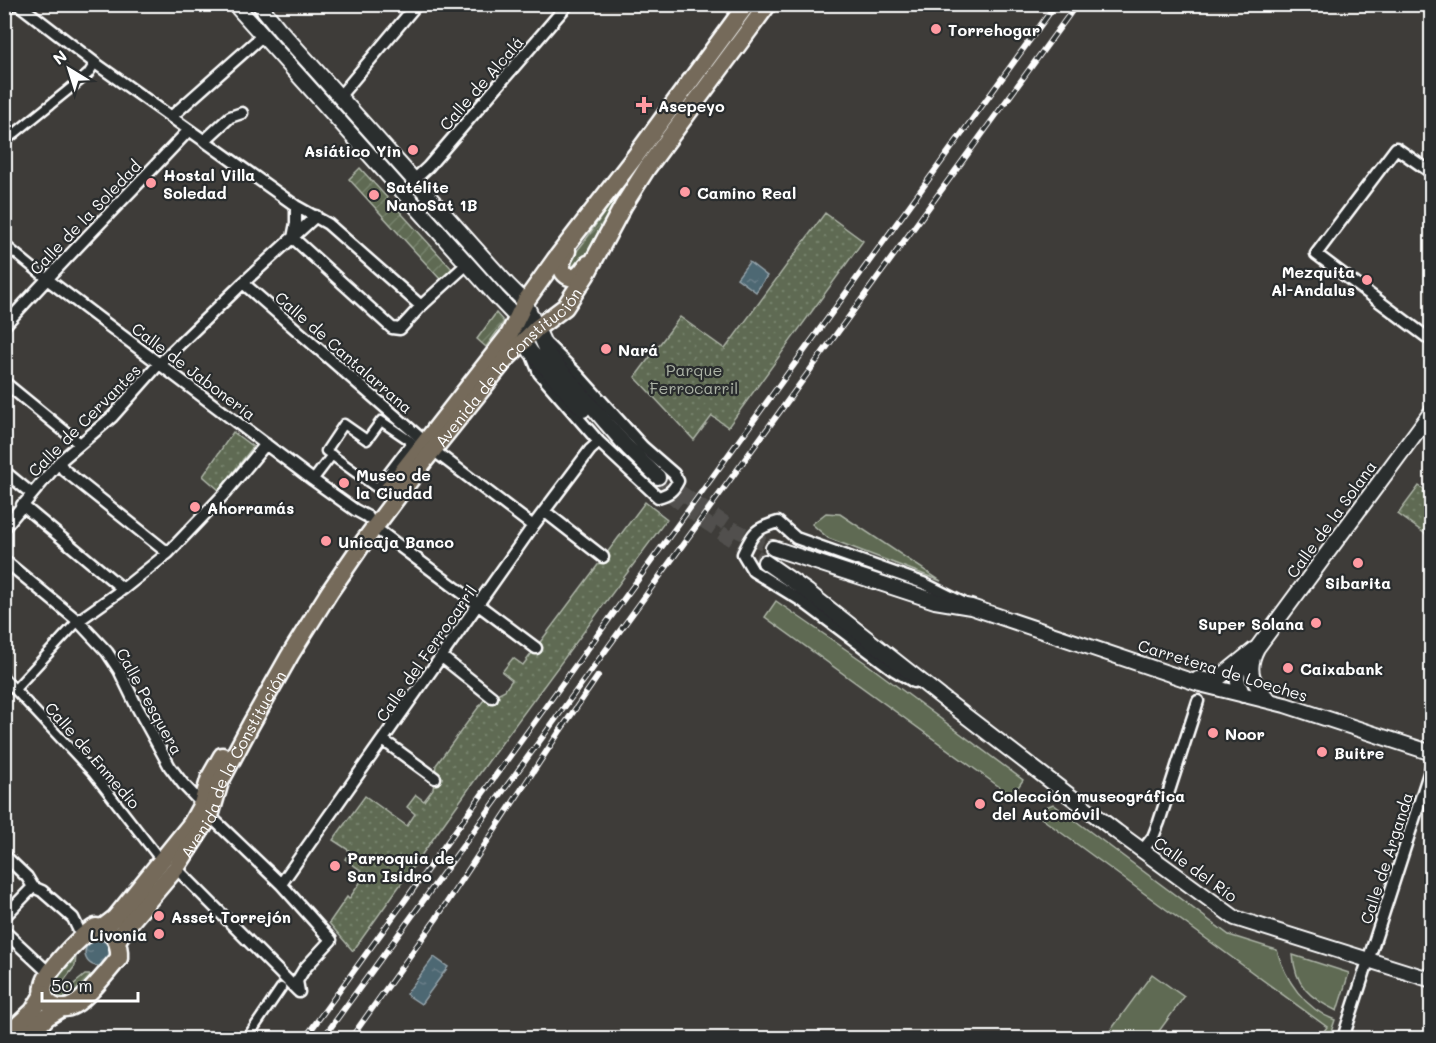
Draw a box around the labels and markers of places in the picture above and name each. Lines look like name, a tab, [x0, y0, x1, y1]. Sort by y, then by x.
place label: Torrehogar	[948, 19, 1040, 40]
marker: Torrehogar	[929, 22, 943, 36]
place label: Asepeyo	[658, 95, 725, 116]
marker: Asepeyo	[635, 96, 653, 114]
place label: Asiático Yin	[304, 140, 401, 161]
marker: Asiático Yin	[406, 143, 420, 157]
place label: Hostal Villa Soledad	[163, 164, 255, 203]
marker: Hostal Villa Soledad	[144, 176, 158, 190]
place label: Satélite NanoSat 1B	[386, 176, 477, 215]
place label: Camino Real	[697, 182, 796, 203]
marker: Camino Real	[678, 185, 692, 199]
marker: Satélite NanoSat 1B	[367, 188, 381, 202]
place label: Mezquita Al-Andalus	[1271, 261, 1355, 300]
marker: Mezquita Al-Andalus	[1360, 273, 1374, 287]
place label: Nará	[618, 339, 658, 360]
marker: Nará	[599, 342, 613, 356]
place label: Museo de la Ciudad	[356, 464, 432, 503]
marker: Museo de la Ciudad	[337, 476, 351, 490]
place label: Ahorramás	[207, 497, 294, 518]
marker: Ahorramás	[188, 500, 202, 514]
place label: Unicaja Banco	[338, 531, 454, 552]
marker: Unicaja Banco	[319, 534, 333, 548]
marker: Sibarita	[1351, 556, 1365, 570]
place label: Sibarita	[1325, 572, 1391, 593]
place label: Super Solana	[1198, 613, 1304, 634]
marker: Super Solana	[1309, 616, 1323, 630]
place label: Caixabank	[1300, 658, 1383, 679]
marker: Caixabank	[1281, 661, 1295, 675]
place label: Noor	[1225, 723, 1265, 744]
marker: Noor	[1206, 726, 1220, 740]
place label: Buitre	[1334, 742, 1384, 763]
marker: Buitre	[1315, 745, 1329, 759]
place label: Colección museográfica del Automóvil	[992, 785, 1185, 824]
marker: Colección museográfica del Automóvil	[973, 797, 987, 811]
place label: Parroquia de San Isidro	[347, 847, 454, 886]
marker: Parroquia de San Isidro	[328, 859, 342, 873]
place label: Asset Torrejón	[171, 906, 291, 927]
marker: Asset Torrejón	[152, 909, 166, 923]
place label: Livonia	[90, 924, 147, 945]
marker: Livonia	[152, 927, 166, 941]

